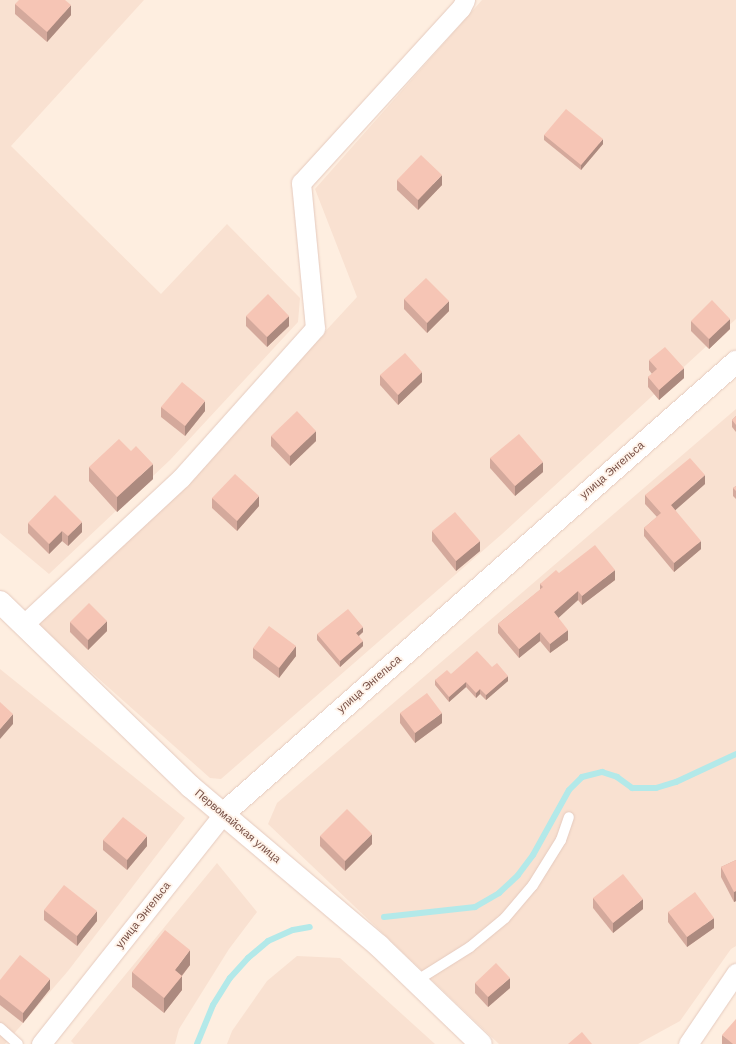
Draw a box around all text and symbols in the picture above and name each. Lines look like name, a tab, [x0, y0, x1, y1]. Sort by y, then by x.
street label: улица Энгельса	[577, 439, 647, 501]
street label: улица Энгельса	[334, 653, 404, 715]
street label: Первомайская улица	[192, 786, 284, 866]
street label: улица Энгельса	[113, 879, 173, 951]

